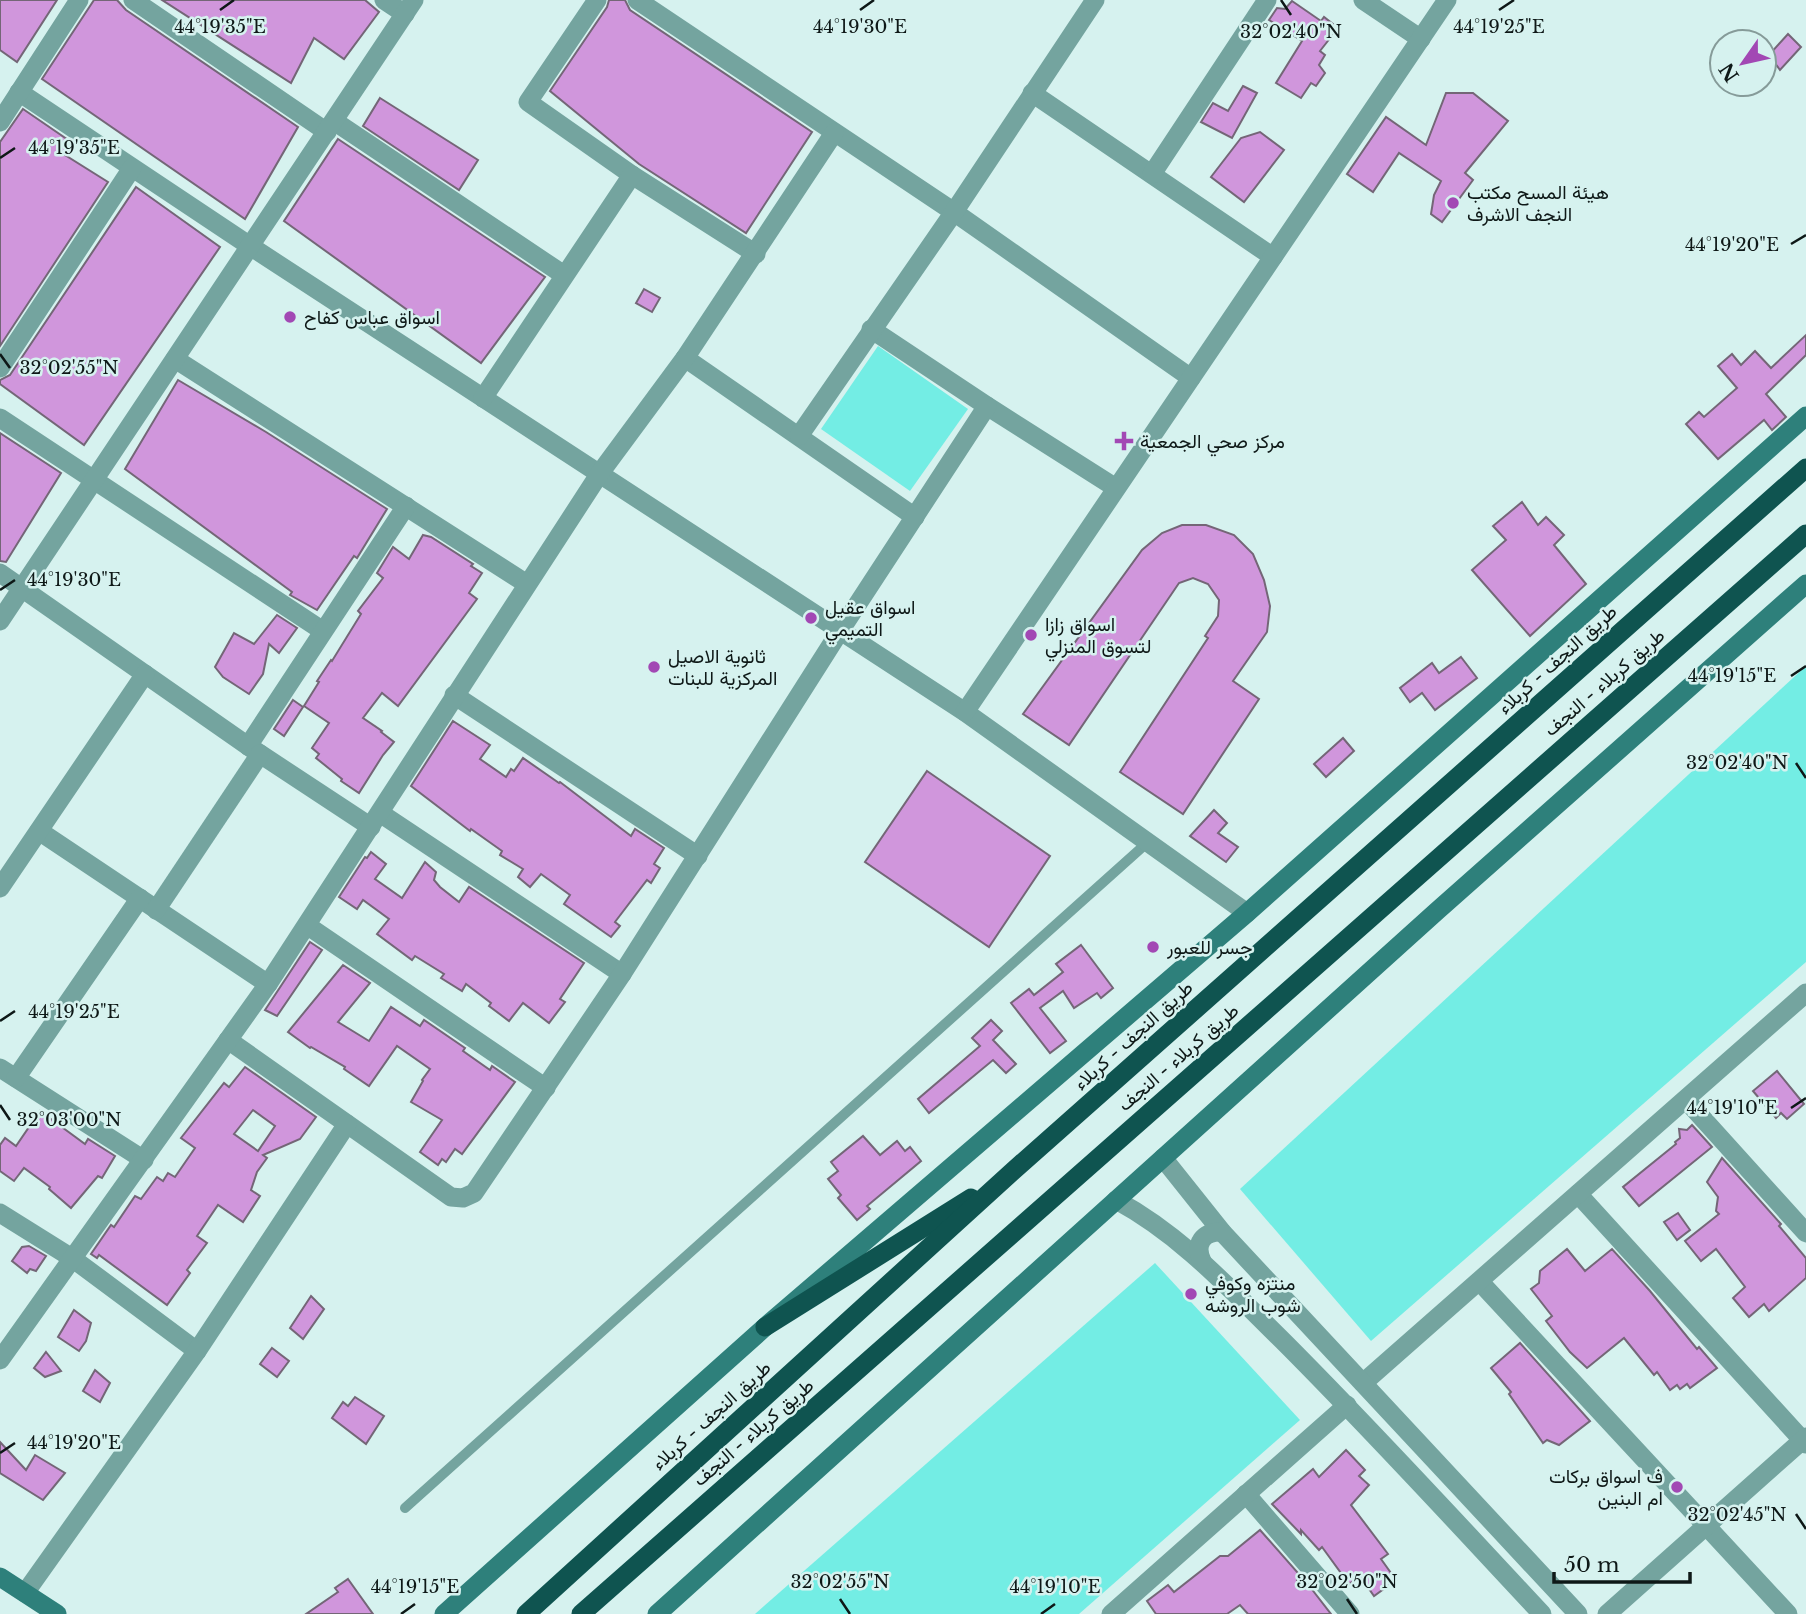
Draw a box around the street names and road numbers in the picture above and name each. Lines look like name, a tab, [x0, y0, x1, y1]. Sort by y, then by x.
street label: طريق النجف - کربلاء	[1493, 600, 1622, 719]
street label: طريق کربلاء - النجف	[1539, 624, 1669, 741]
street label: طريق النجف - کربلاء	[1069, 976, 1198, 1095]
street label: طريق کربلاء - النجف	[1113, 999, 1243, 1116]
street label: طريق النجف - کربلاء	[647, 1356, 776, 1475]
street label: طريق کربلاء - النجف	[688, 1374, 818, 1491]

